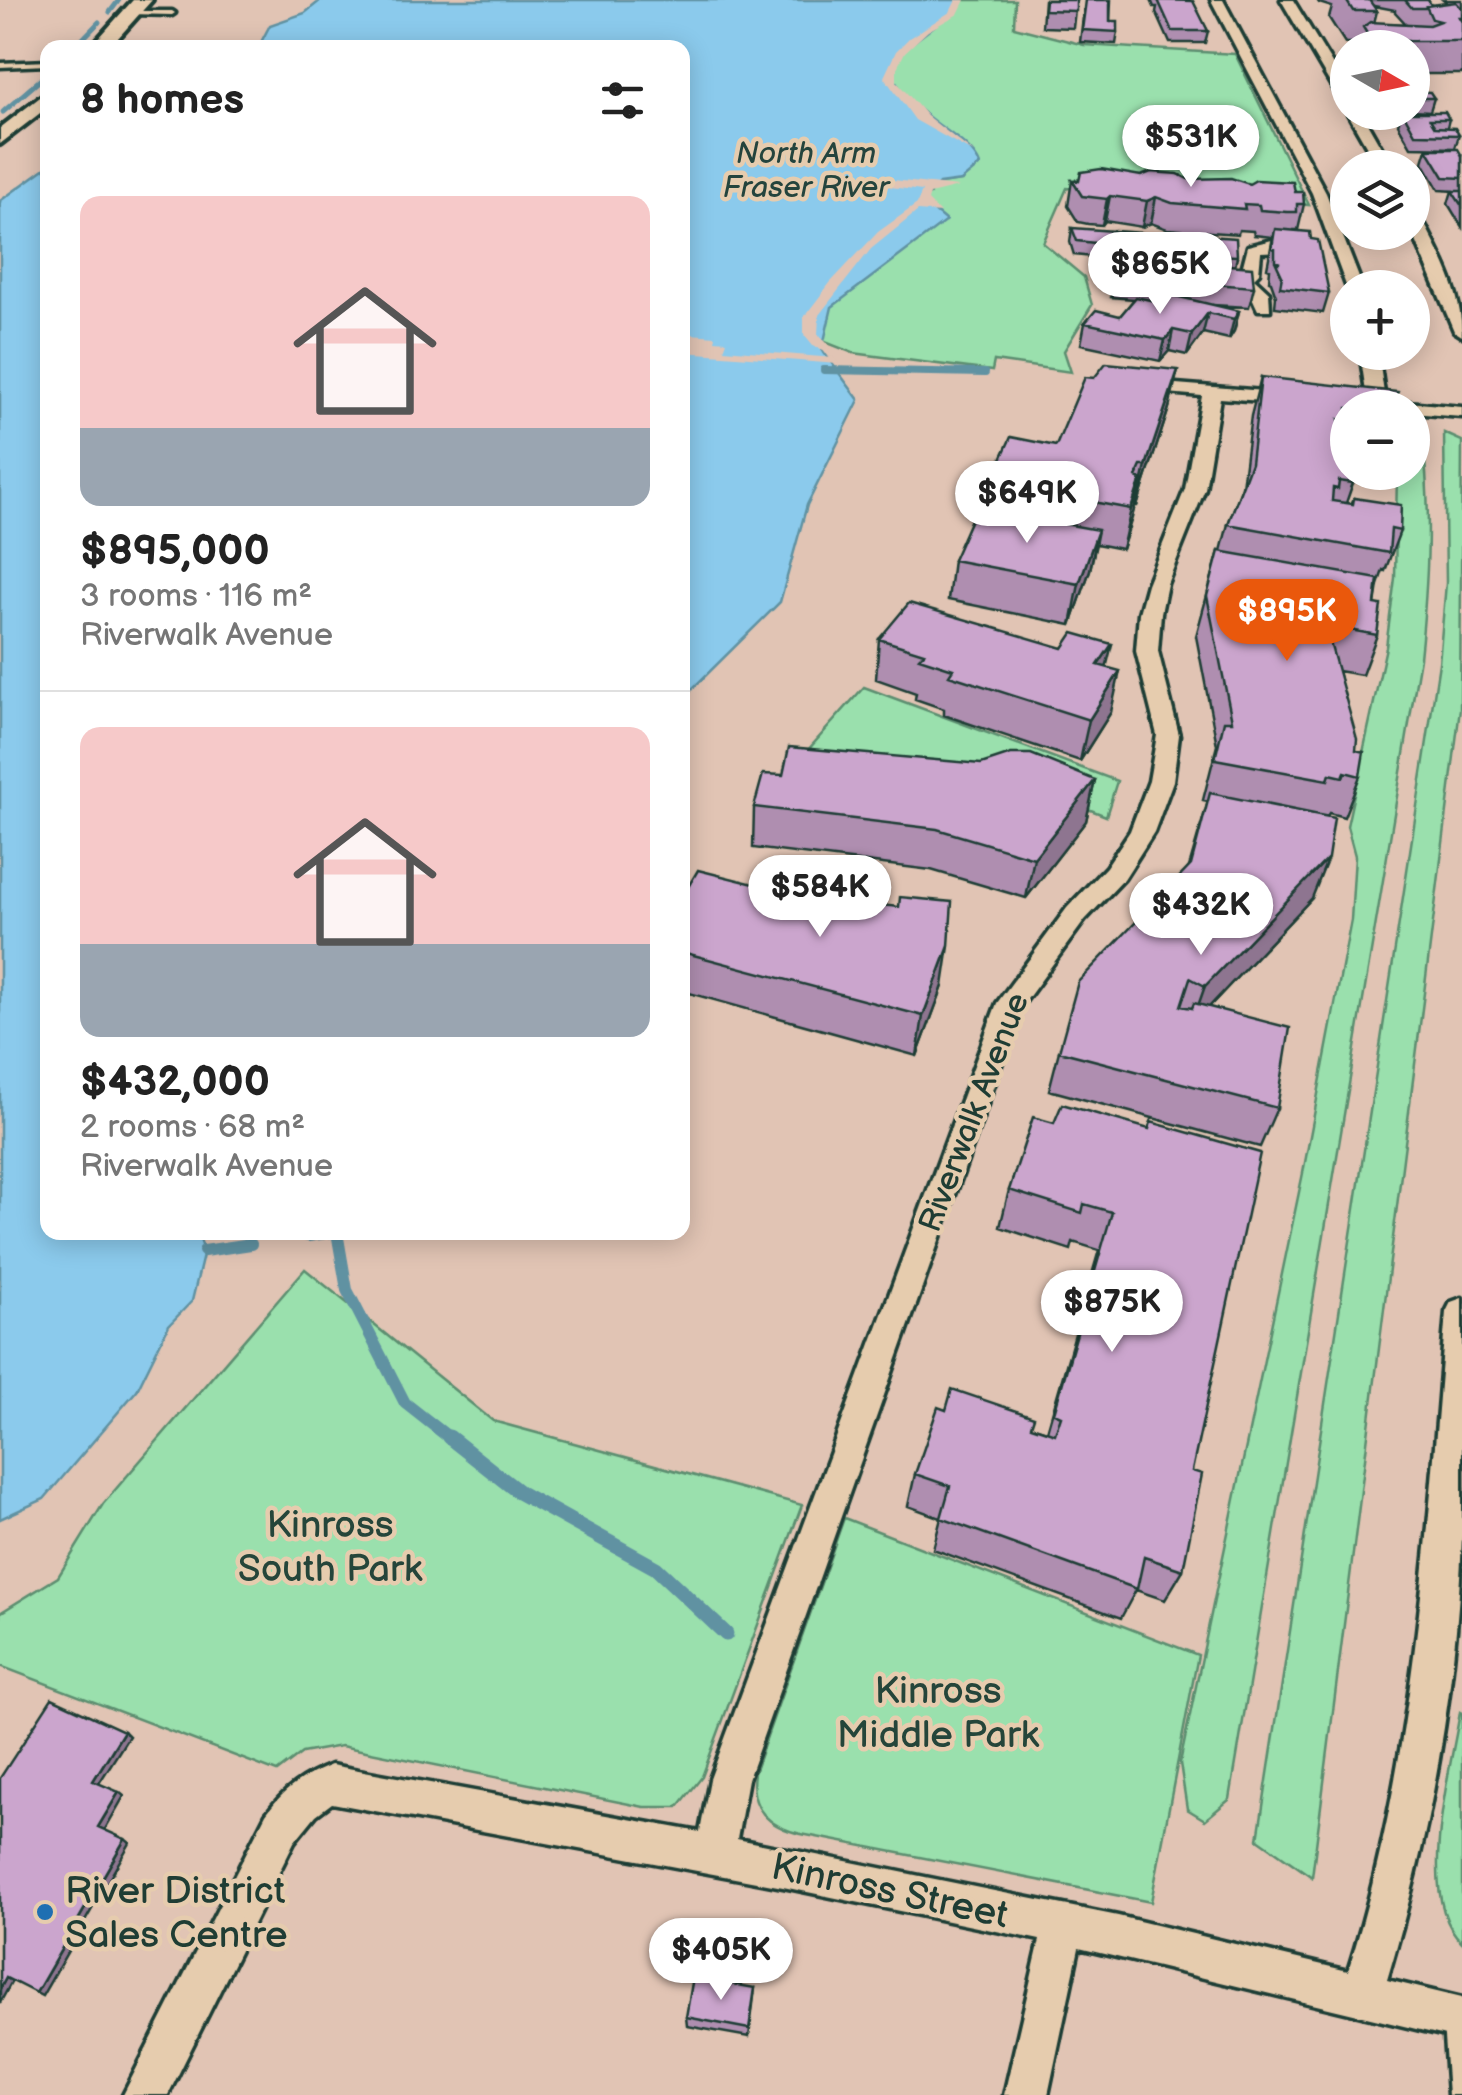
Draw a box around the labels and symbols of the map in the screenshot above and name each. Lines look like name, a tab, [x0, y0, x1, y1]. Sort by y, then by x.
north arrow	[1330, 30, 1430, 130]
pin: $531K	[1121, 105, 1261, 190]
water label: North Arm Fraser River	[723, 136, 891, 206]
pin: $865K	[1090, 232, 1230, 317]
pin: $649K	[957, 461, 1097, 546]
pin: $895K	[1217, 579, 1357, 664]
pin: $584K	[750, 855, 890, 940]
pin: $432K	[1131, 873, 1271, 958]
street label: Riverwalk Avenue	[911, 987, 1038, 1238]
pin: $875K	[1042, 1270, 1182, 1355]
park label: Kinross South Park	[238, 1503, 423, 1592]
park label: Kinross Middle Park	[837, 1669, 1040, 1758]
street label: Kinross Street	[767, 1844, 1012, 1939]
place label: River District Sales Centre	[65, 1869, 287, 1958]
marker: River District Sales Centre	[34, 1901, 56, 1923]
pin: $405K	[651, 1918, 791, 2003]

